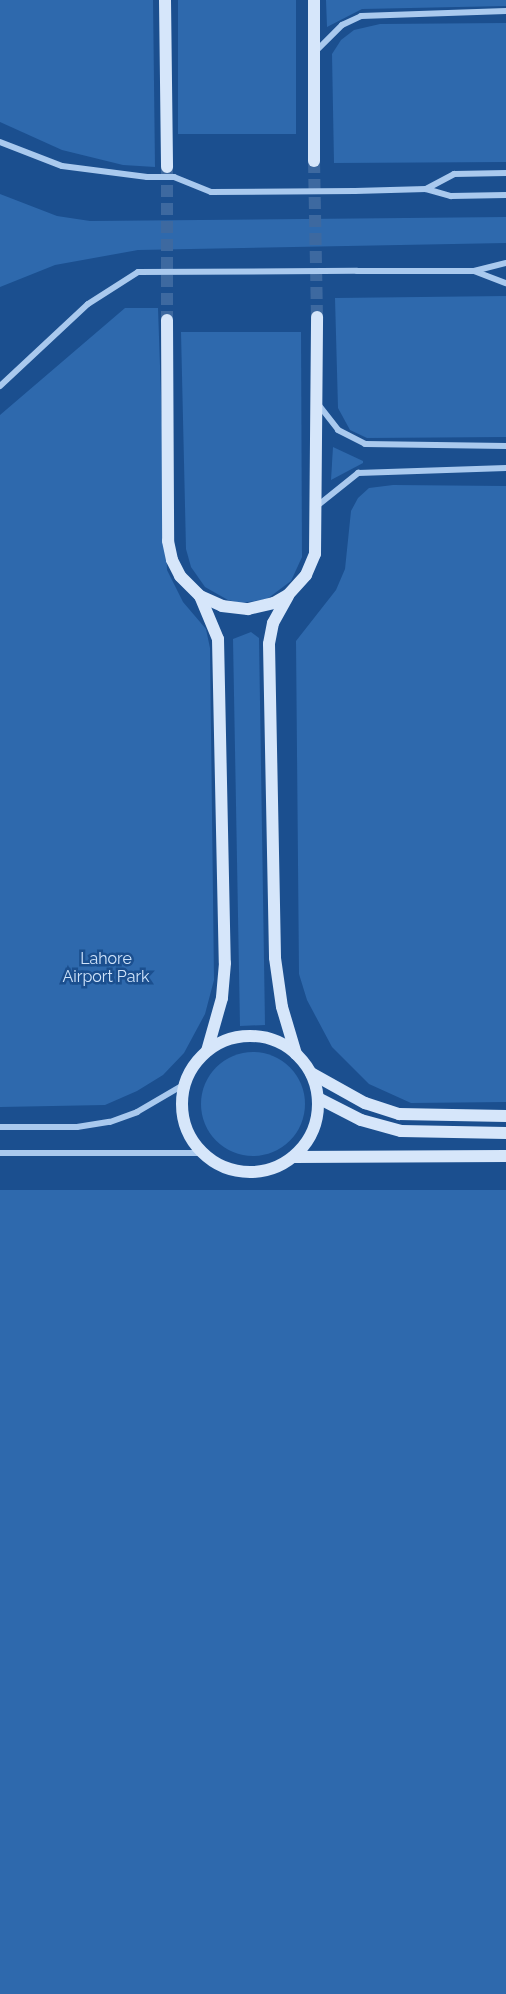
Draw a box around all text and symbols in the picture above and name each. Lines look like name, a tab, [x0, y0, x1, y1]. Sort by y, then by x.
park label: Lahore Airport Park	[62, 949, 150, 987]

